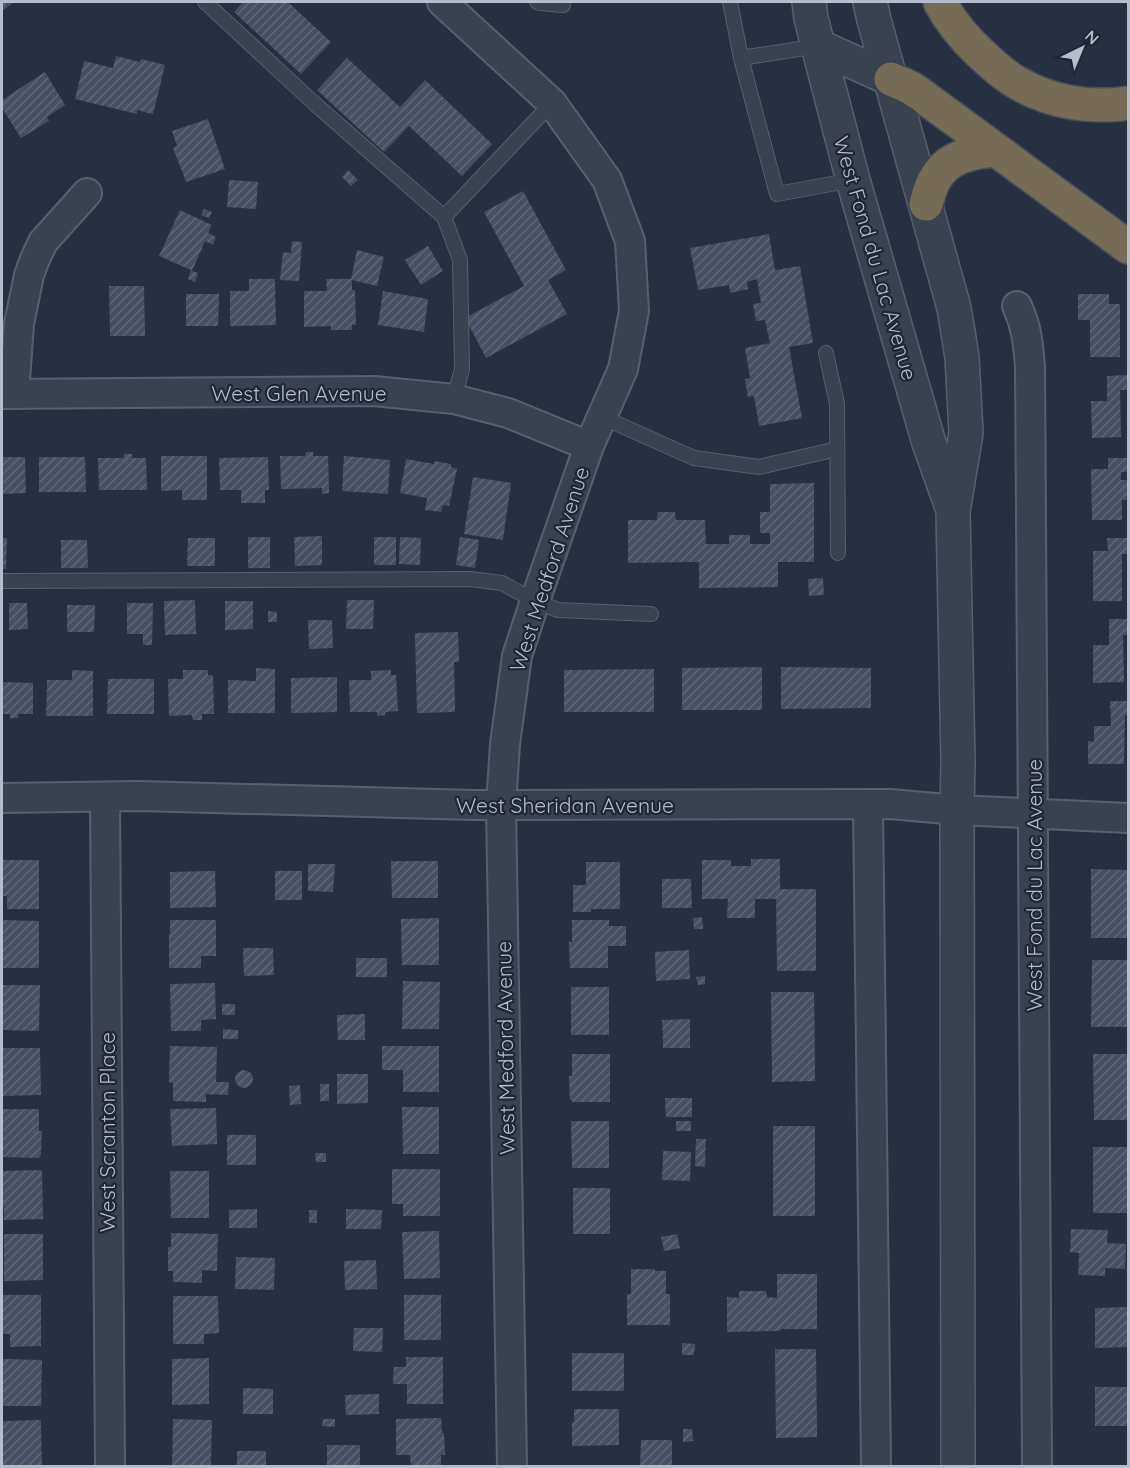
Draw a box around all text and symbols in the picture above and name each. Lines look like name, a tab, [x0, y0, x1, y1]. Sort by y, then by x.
north arrow	[1052, 18, 1112, 78]
text: N	[1081, 26, 1103, 48]
street label: West Fond du Lac Avenue	[829, 133, 923, 383]
street label: West Glen Avenue	[211, 380, 387, 406]
street label: West Medford Avenue	[504, 463, 594, 675]
street label: West Fond du Lac Avenue	[1021, 759, 1047, 1011]
street label: West Sheridan Avenue	[456, 792, 674, 818]
street label: West Medford Avenue	[490, 941, 520, 1155]
street label: West Scranton Place	[94, 1032, 120, 1232]

